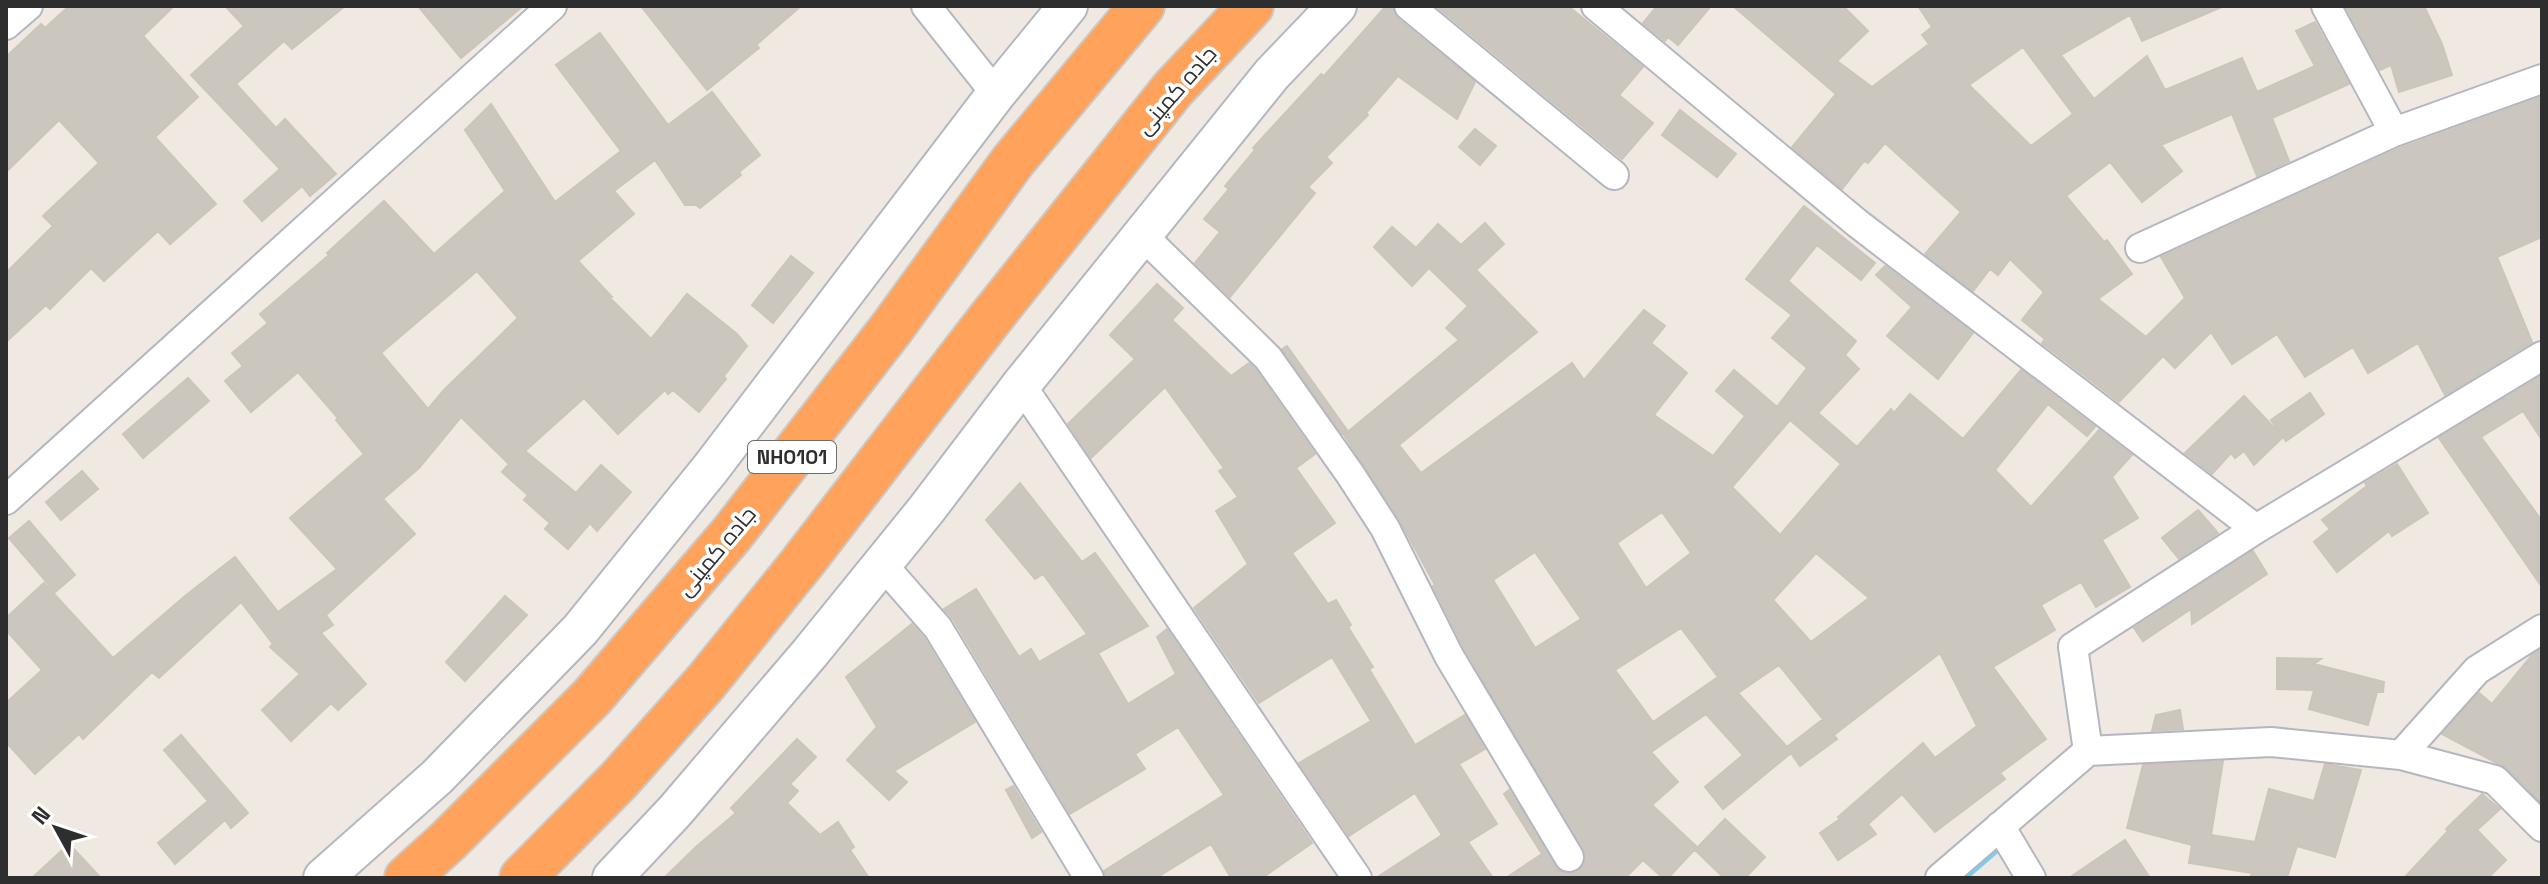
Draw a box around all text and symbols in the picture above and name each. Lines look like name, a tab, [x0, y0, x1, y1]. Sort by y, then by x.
street label: جاده کمپنی	[1130, 40, 1222, 140]
road number: NH0101	[748, 441, 836, 473]
street label: جاده کمپنی	[670, 500, 762, 602]
north arrow	[16, 788, 96, 868]
text: N	[25, 800, 56, 830]

